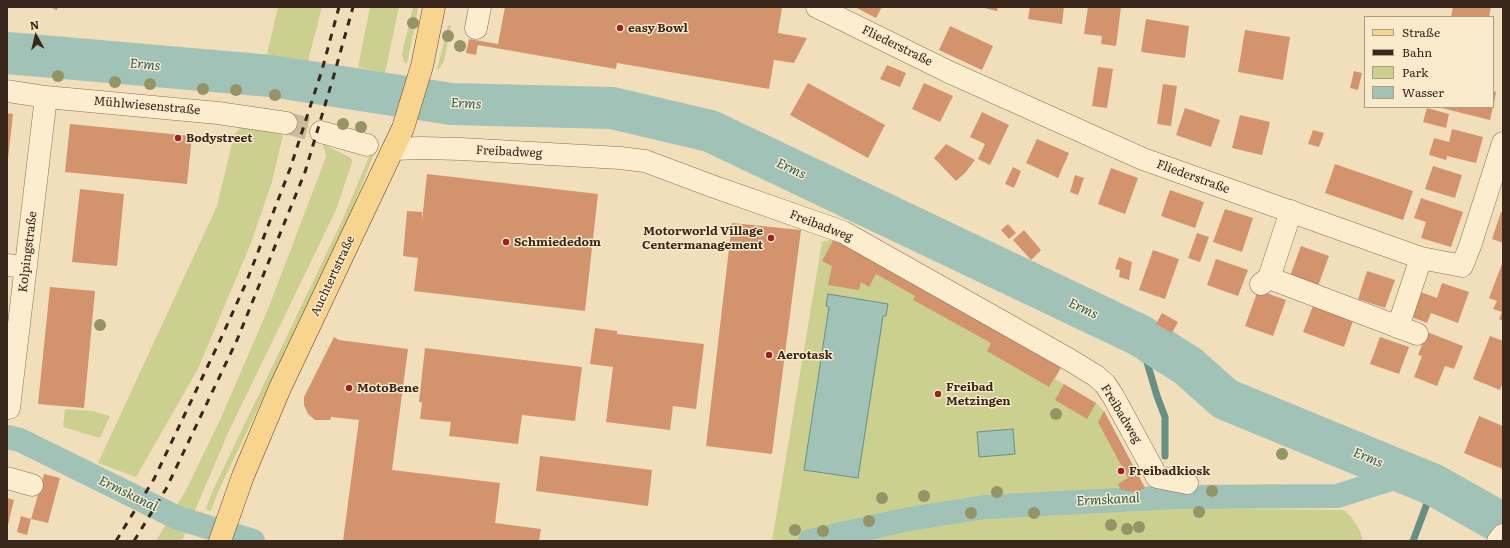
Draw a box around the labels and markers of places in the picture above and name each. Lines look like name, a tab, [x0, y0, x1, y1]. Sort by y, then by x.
place label: easy Bowl	[628, 21, 688, 35]
marker: easy Bowl	[615, 23, 625, 33]
place label: Bodystreet	[186, 131, 252, 145]
marker: Bodystreet	[173, 133, 183, 143]
place label: Motorworld Village Centermanagement	[642, 224, 763, 252]
marker: Motorworld Village Centermanagement	[766, 233, 776, 243]
place label: Schmiededom	[514, 235, 601, 249]
marker: Schmiededom	[501, 237, 511, 247]
place label: Aerotask	[777, 348, 833, 362]
marker: Aerotask	[764, 350, 774, 360]
place label: Freibad Metzingen	[946, 380, 1011, 408]
place label: MotoBene	[357, 381, 419, 395]
marker: MotoBene	[344, 383, 354, 393]
marker: Freibad Metzingen	[933, 389, 943, 399]
place label: Freibadkiosk	[1129, 464, 1210, 478]
marker: Freibadkiosk	[1116, 466, 1126, 476]

